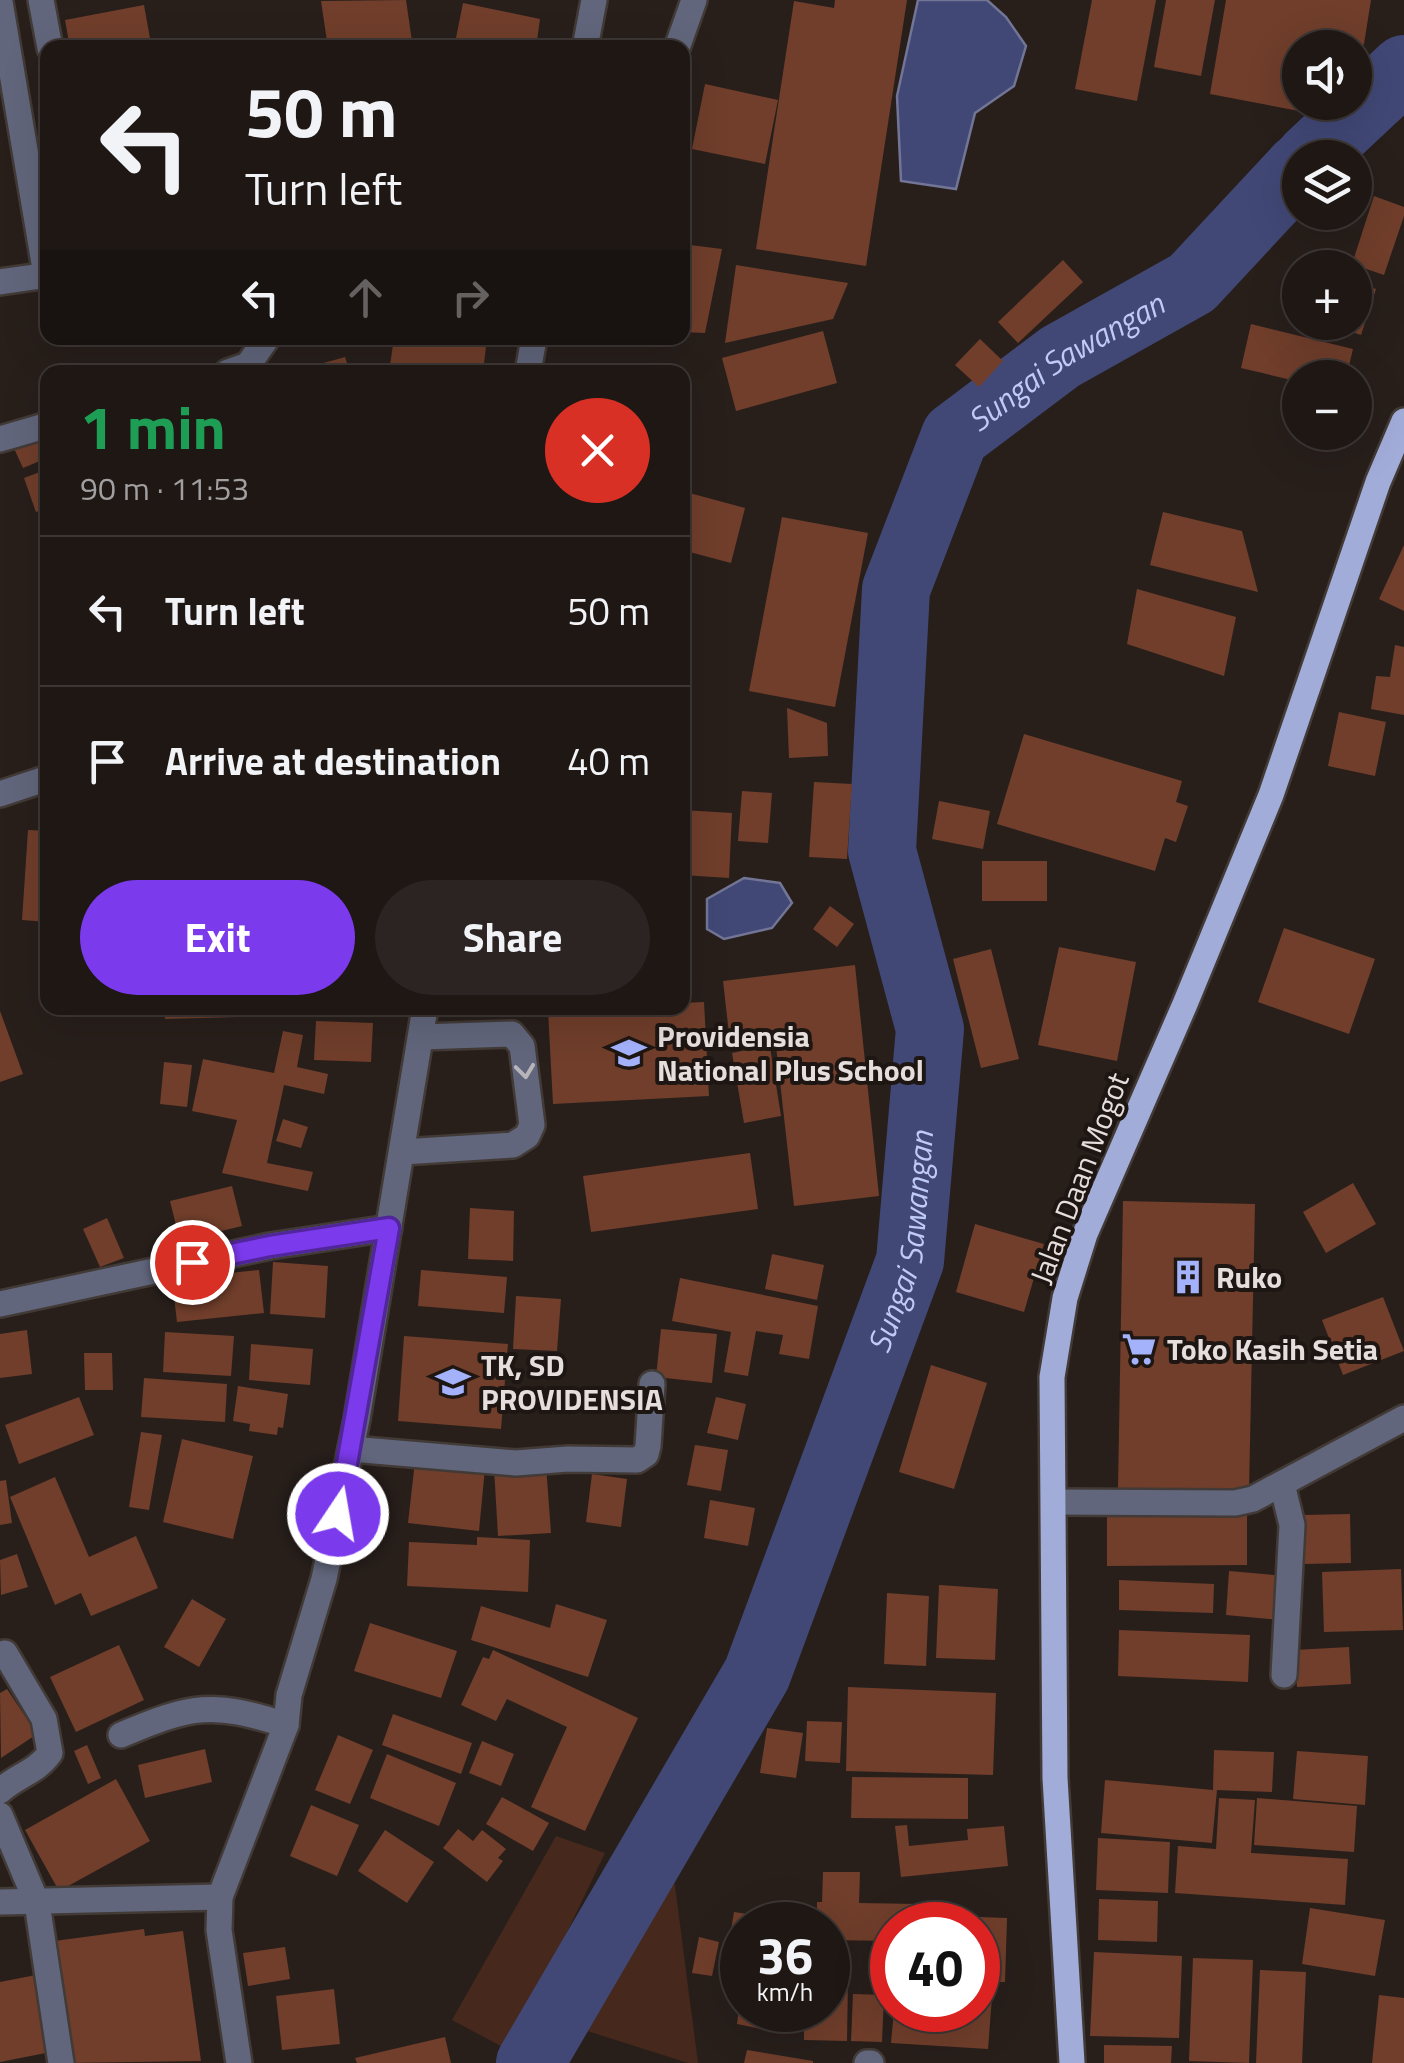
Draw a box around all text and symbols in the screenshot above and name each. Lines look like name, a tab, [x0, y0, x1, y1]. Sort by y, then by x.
map controls	[1282, 30, 1372, 450]
button: sound	[1282, 30, 1372, 120]
text: 50 m	[245, 58, 398, 164]
icon: left	[80, 80, 210, 210]
button: layers	[1282, 140, 1372, 230]
text: Turn left	[245, 154, 402, 222]
button: +	[1282, 250, 1372, 340]
icon: left	[233, 270, 288, 325]
icon: ahead	[338, 270, 393, 325]
icon: right	[443, 270, 498, 325]
water label: Sungai Sawangan	[957, 279, 1173, 443]
button: −	[1282, 360, 1372, 450]
text: 1 min	[80, 381, 226, 472]
button: close	[545, 398, 650, 503]
text: 90 m · 11:53	[80, 464, 249, 512]
text: Turn left	[165, 582, 305, 640]
text: 50 m	[567, 582, 650, 640]
icon: left	[80, 584, 135, 639]
text: Arrive at destination	[165, 732, 501, 790]
text: 40 m	[567, 732, 650, 790]
icon: arrive	[80, 734, 135, 789]
button: Exit	[80, 880, 355, 995]
button: Share	[375, 880, 650, 995]
place label: Providensia National Plus School	[657, 1013, 924, 1093]
school or university icon: Providensia National Plus School	[610, 1034, 648, 1072]
one-way arrow	[514, 1064, 535, 1080]
street label: Jalan Daan Mogot	[1018, 1065, 1141, 1290]
water label: Sungai Sawangan	[854, 1128, 945, 1359]
pin	[150, 1220, 235, 1305]
icon: arrive	[165, 1235, 220, 1290]
place label: Ruko	[1216, 1254, 1282, 1300]
building icon: Ruko	[1169, 1258, 1207, 1296]
place label: Toko Kasih Setia	[1167, 1326, 1378, 1372]
supermarket icon: Toko Kasih Setia	[1120, 1330, 1158, 1368]
place label: TK, SD PROVIDENSIA	[481, 1342, 663, 1422]
school or university icon: TK, SD PROVIDENSIA	[434, 1363, 472, 1401]
position arrow	[286, 1462, 390, 1566]
speed limit sign: 40	[870, 1902, 1000, 2032]
text: 36	[757, 1917, 813, 1993]
text: km/h	[757, 1973, 813, 2011]

